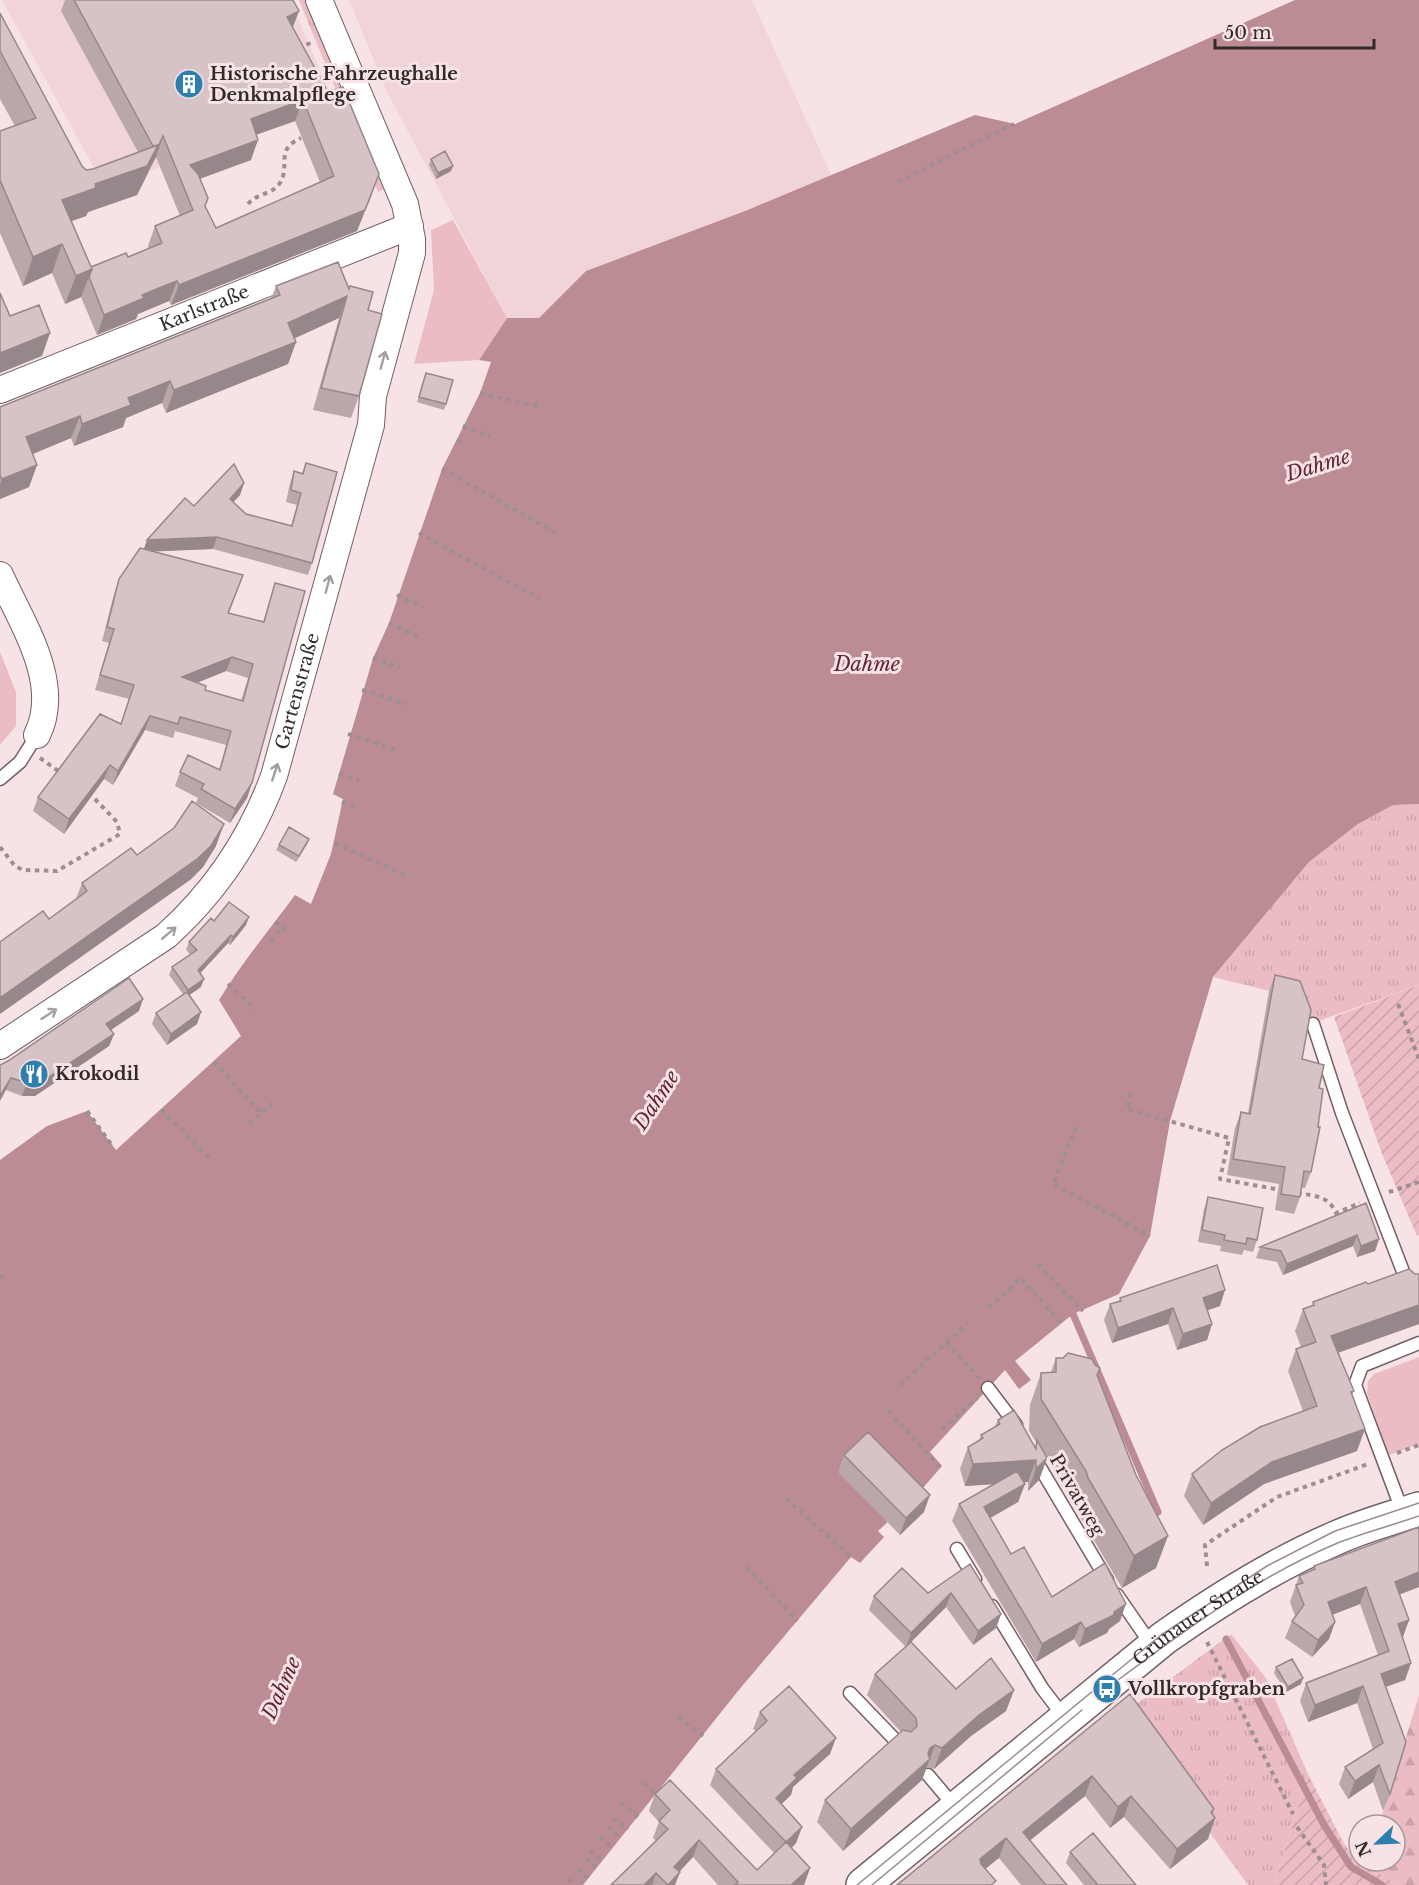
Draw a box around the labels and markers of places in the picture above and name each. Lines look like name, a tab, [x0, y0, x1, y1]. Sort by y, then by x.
place label: Historische Fahrzeughalle Denkmalpflege	[210, 63, 458, 106]
building icon: Historische Fahrzeughalle Denkmalpflege	[173, 68, 205, 100]
restaurant icon: Krokodil	[18, 1058, 50, 1090]
place label: Krokodil	[55, 1063, 140, 1085]
bus stop icon: Vollkropfgraben	[1091, 1673, 1123, 1705]
place label: Vollkropfgraben	[1127, 1678, 1285, 1700]

